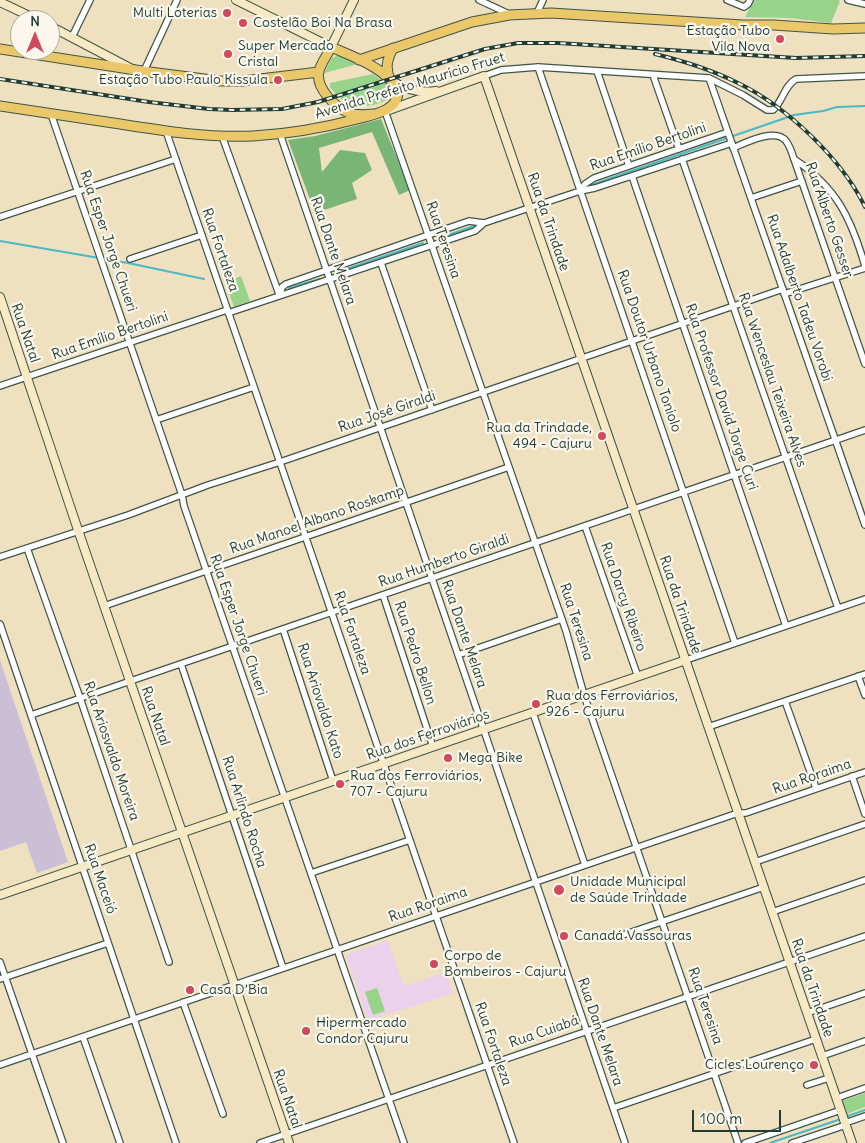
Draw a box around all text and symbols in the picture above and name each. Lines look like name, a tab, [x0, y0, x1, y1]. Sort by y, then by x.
place label: Multi Loterias	[133, 5, 217, 21]
marker: Multi Loterias	[221, 7, 233, 19]
north arrow	[10, 10, 60, 60]
text: N	[30, 12, 40, 30]
place label: Costelão Boi Na Brasa	[253, 15, 392, 31]
marker: Costelão Boi Na Brasa	[237, 17, 249, 29]
place label: Estação Tubo Vila Nova	[687, 23, 770, 56]
marker: Estação Tubo Vila Nova	[774, 33, 786, 45]
place label: Super Mercado Cristal	[238, 38, 334, 70]
marker: Super Mercado Cristal	[222, 48, 234, 60]
street label: Avenida Prefeito Maurício Fruet	[313, 49, 507, 123]
place label: Estação Tubo Paulo Kissula	[99, 72, 268, 88]
marker: Estação Tubo Paulo Kissula	[272, 74, 284, 86]
street label: Rua Emílio Bertolini	[588, 119, 708, 175]
street label: Rua Alberto Gesser	[801, 160, 857, 280]
street label: Rua Esper Jorge Chueri	[76, 168, 140, 314]
street label: Rua da Trindade	[523, 171, 573, 273]
street label: Rua Dante Melara	[307, 195, 359, 307]
street label: Rua Teresina	[422, 199, 464, 281]
street label: Rua Fortaleza	[198, 206, 242, 294]
street label: Rua Adalberto Tadeu Vorobi	[762, 212, 836, 384]
street label: Rua Doutor Urbano Toniolo	[613, 268, 685, 434]
street label: Rua Wenceslau Teixeira Alves	[734, 291, 810, 469]
street label: Rua Natal	[7, 301, 43, 365]
street label: Rua Professor David Jorge Curi	[681, 302, 761, 492]
street label: Rua Emílio Bertolini	[50, 308, 170, 364]
street label: Rua José Giraldi	[336, 387, 438, 437]
place label: Rua da Trindade, 494 - Cajuru	[486, 420, 592, 452]
marker: Rua da Trindade, 494 - Cajuru	[596, 430, 608, 442]
street label: Rua Manoel Albano Roskamp	[228, 482, 406, 558]
street label: Rua Humberto Giraldi	[377, 531, 511, 591]
street label: Rua Darcy Ribeiro	[596, 540, 650, 654]
street label: Rua Esper Jorge Chueri	[206, 552, 270, 698]
street label: Rua da Trindade	[655, 554, 705, 656]
street label: Rua Dante Melara	[438, 578, 490, 690]
street label: Rua Teresina	[556, 581, 596, 663]
street label: Rua Fortaleza	[330, 589, 374, 677]
street label: Rua Pedro Bellon	[390, 599, 440, 707]
street label: Rua Ariovaldo Kato	[293, 641, 347, 761]
street label: Rua Ariosvaldo Moreira	[79, 679, 143, 823]
street label: Rua Natal	[137, 684, 173, 748]
place label: Rua dos Ferroviários, 926 - Cajuru	[546, 688, 678, 720]
marker: Rua dos Ferroviários, 926 - Cajuru	[530, 698, 542, 710]
street label: Rua dos Ferroviários	[364, 706, 492, 764]
place label: Mega Bike	[458, 750, 523, 766]
marker: Mega Bike	[442, 752, 454, 764]
street label: Rua Arlindo Rocha	[218, 754, 270, 870]
street label: Rua Roraima	[771, 756, 853, 798]
place label: Rua dos Ferroviários, 707 - Cajuru	[350, 768, 482, 800]
marker: Rua dos Ferroviários, 707 - Cajuru	[334, 778, 346, 790]
street label: Rua Maceió	[80, 842, 120, 916]
place label: Unidade Municipal de Saúde Trindade	[570, 874, 687, 906]
marker: Unidade Municipal de Saúde Trindade	[552, 883, 566, 897]
street label: Rua Roraima	[387, 884, 469, 926]
place label: Canadá Vassouras	[574, 928, 692, 944]
marker: Canadá Vassouras	[558, 930, 570, 942]
street label: Rua da Trindade	[787, 937, 837, 1039]
place label: Corpo de Bombeiros - Cajuru	[444, 948, 566, 980]
marker: Corpo de Bombeiros - Cajuru	[428, 958, 440, 970]
street label: Rua Teresina	[684, 965, 726, 1047]
street label: Rua Dante Melara	[574, 976, 626, 1088]
place label: Casa D’Bia	[200, 982, 268, 998]
marker: Casa D’Bia	[184, 984, 196, 996]
street label: Rua Fortaleza	[471, 1000, 515, 1088]
street label: Rua Cuiabá	[507, 1012, 581, 1052]
place label: Hipermercado Condor Cajuru	[316, 1015, 408, 1048]
marker: Hipermercado Condor Cajuru	[300, 1025, 312, 1037]
place label: Cicles Lourenço	[705, 1057, 804, 1073]
marker: Cicles Lourenço	[808, 1059, 820, 1071]
street label: Rua Natal	[269, 1067, 305, 1131]
scale bar	[695, 1100, 784, 1132]
text: 100 m	[700, 1109, 742, 1128]

